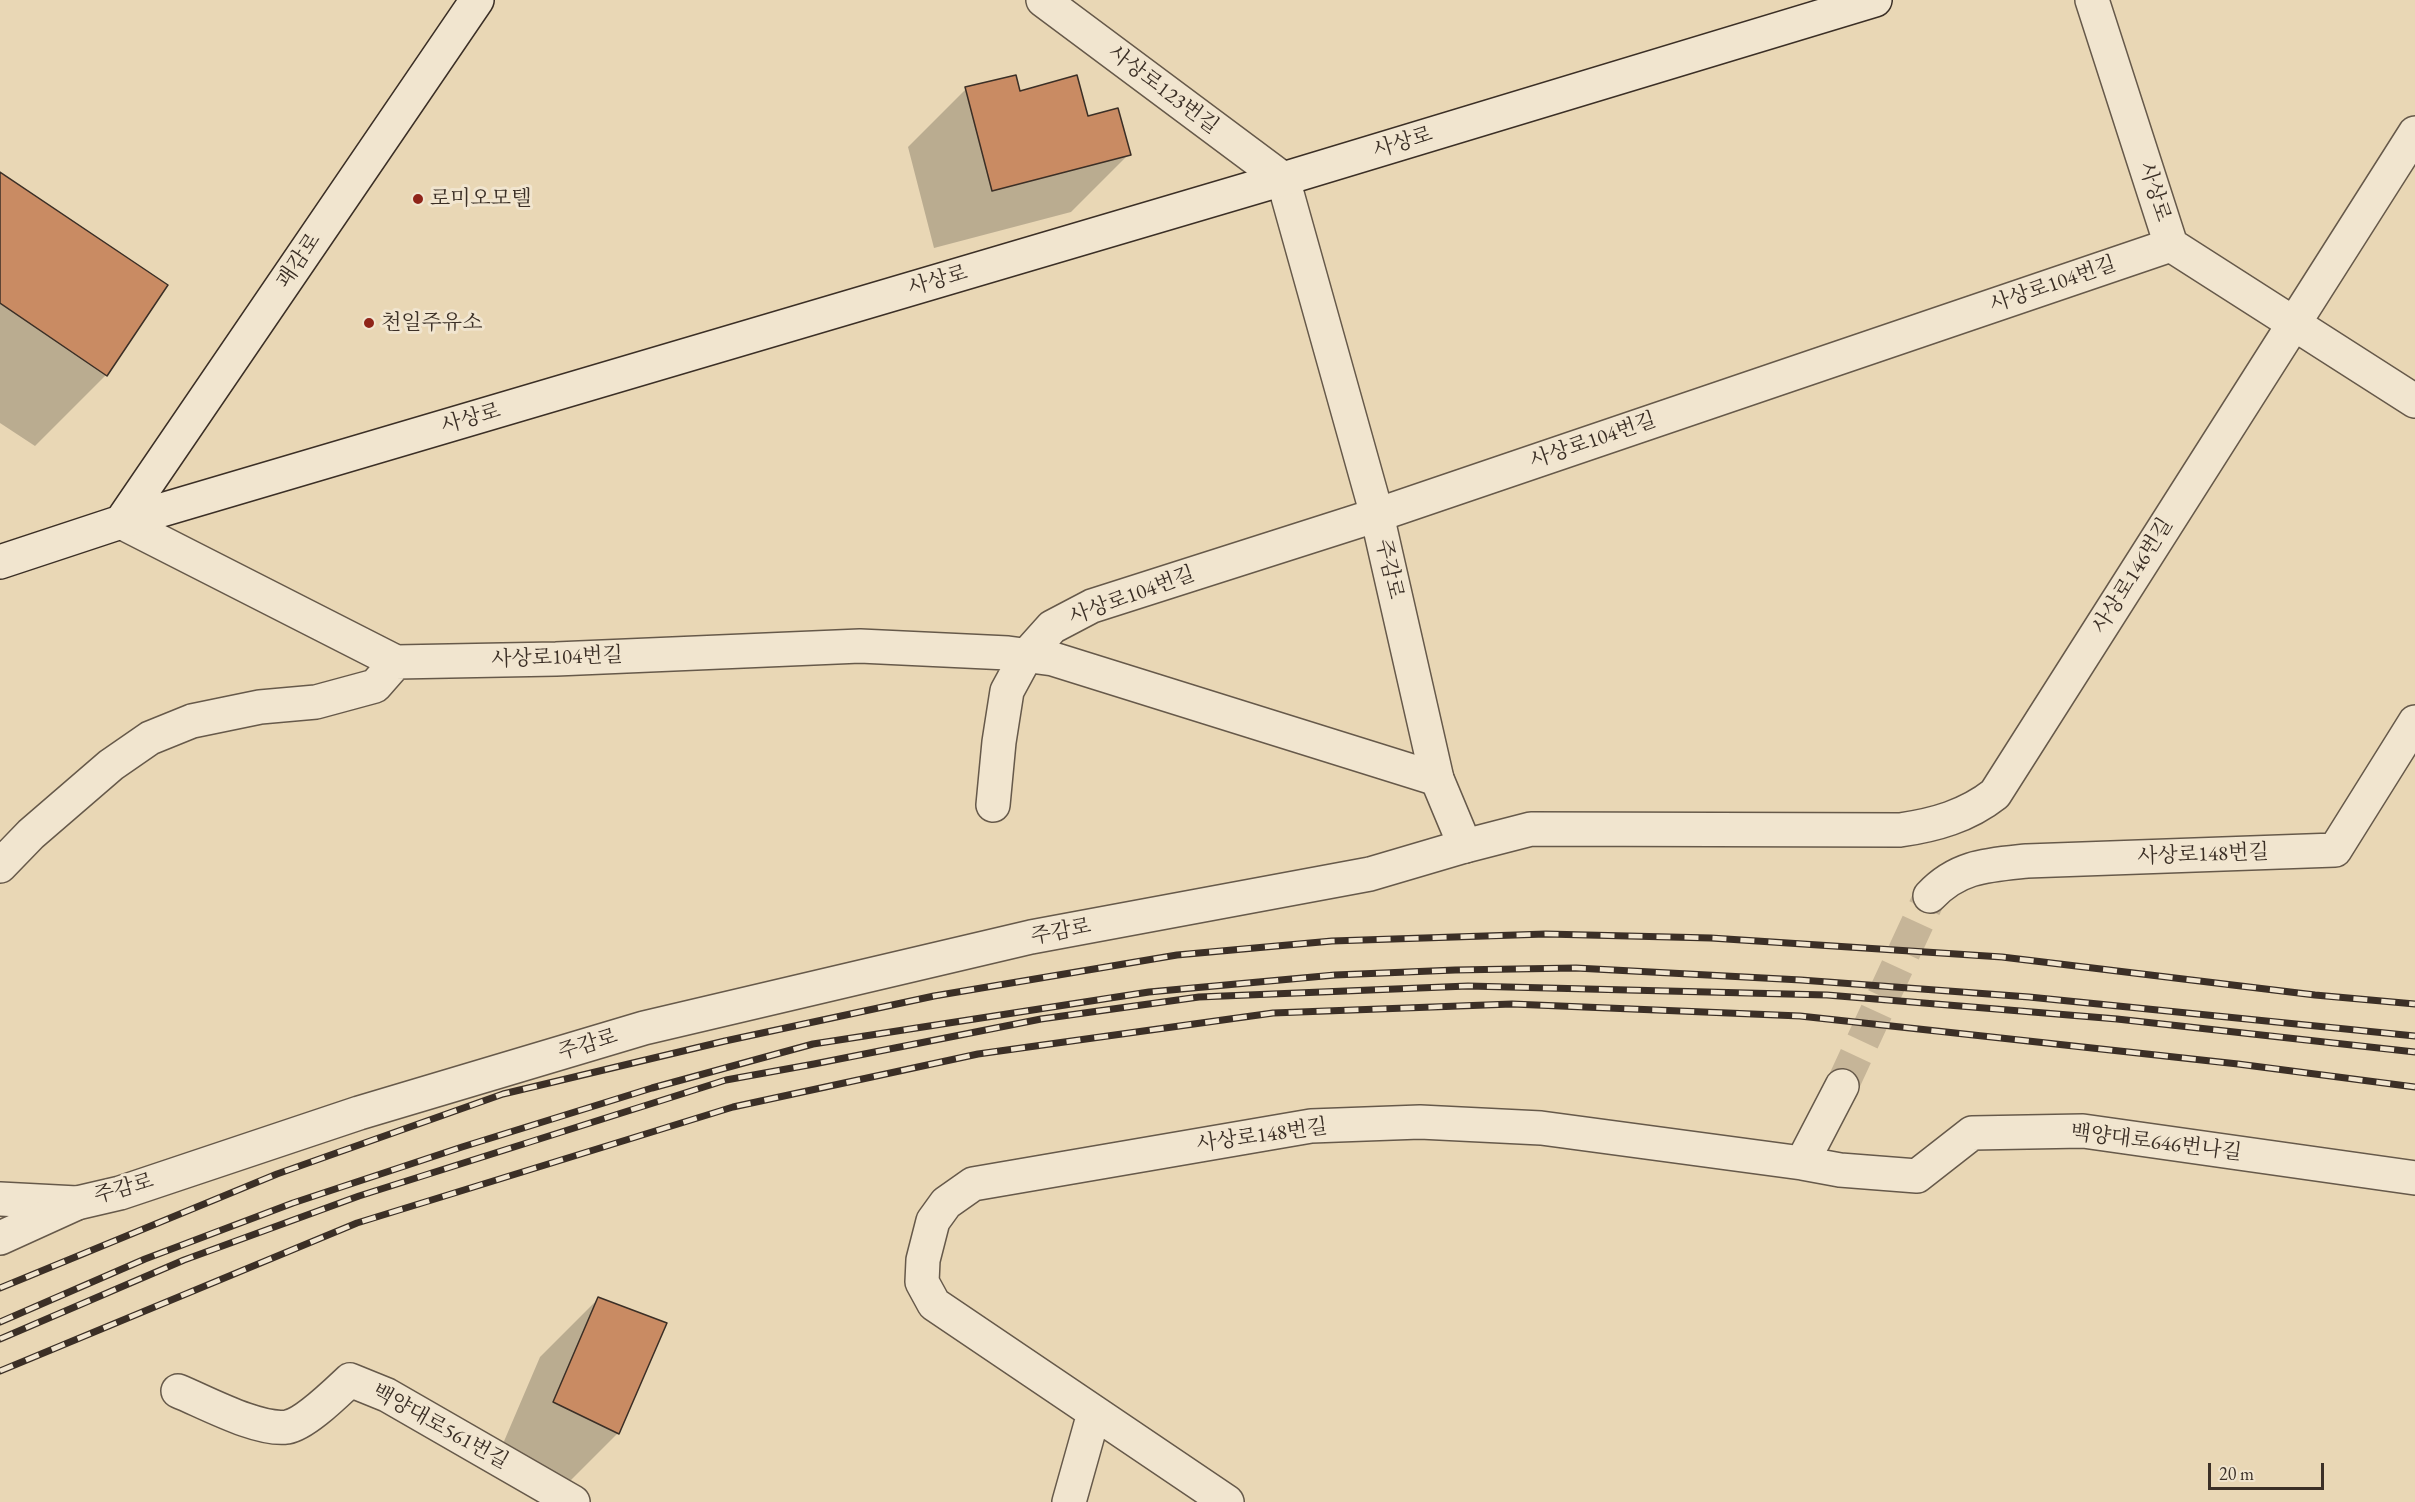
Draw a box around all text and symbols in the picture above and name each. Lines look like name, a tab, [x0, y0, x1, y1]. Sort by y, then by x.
street label: 사상로123번길	[1103, 40, 1223, 140]
street label: 사상로	[1370, 122, 1436, 164]
street label: 사상로	[2133, 159, 2175, 225]
place label: 로미오모텔	[430, 186, 531, 212]
marker: 로미오모텔	[411, 192, 425, 206]
street label: 괘감로	[272, 229, 326, 293]
street label: 사상로104번길	[1987, 252, 2119, 318]
street label: 사상로	[905, 261, 971, 301]
place label: 천일주유소	[381, 310, 482, 336]
marker: 천일주유소	[362, 316, 376, 330]
street label: 사상로	[438, 399, 504, 439]
street label: 사상로104번길	[1527, 408, 1659, 474]
street label: 사상로146번길	[2087, 513, 2179, 639]
street label: 주감로	[1370, 537, 1408, 601]
street label: 사상로104번길	[1066, 562, 1198, 630]
street label: 사상로104번길	[491, 643, 623, 673]
street label: 사상로148번길	[2137, 840, 2269, 870]
street label: 주감로	[1029, 914, 1093, 950]
street label: 주감로	[555, 1024, 621, 1066]
street label: 사상로148번길	[1195, 1114, 1329, 1158]
street label: 백양대로646번나길	[2069, 1120, 2243, 1166]
street label: 주감로	[91, 1169, 157, 1209]
street label: 백양대로561번길	[367, 1379, 513, 1475]
scale bar	[2211, 1451, 2326, 1489]
text: 20 m	[2219, 1462, 2254, 1485]

